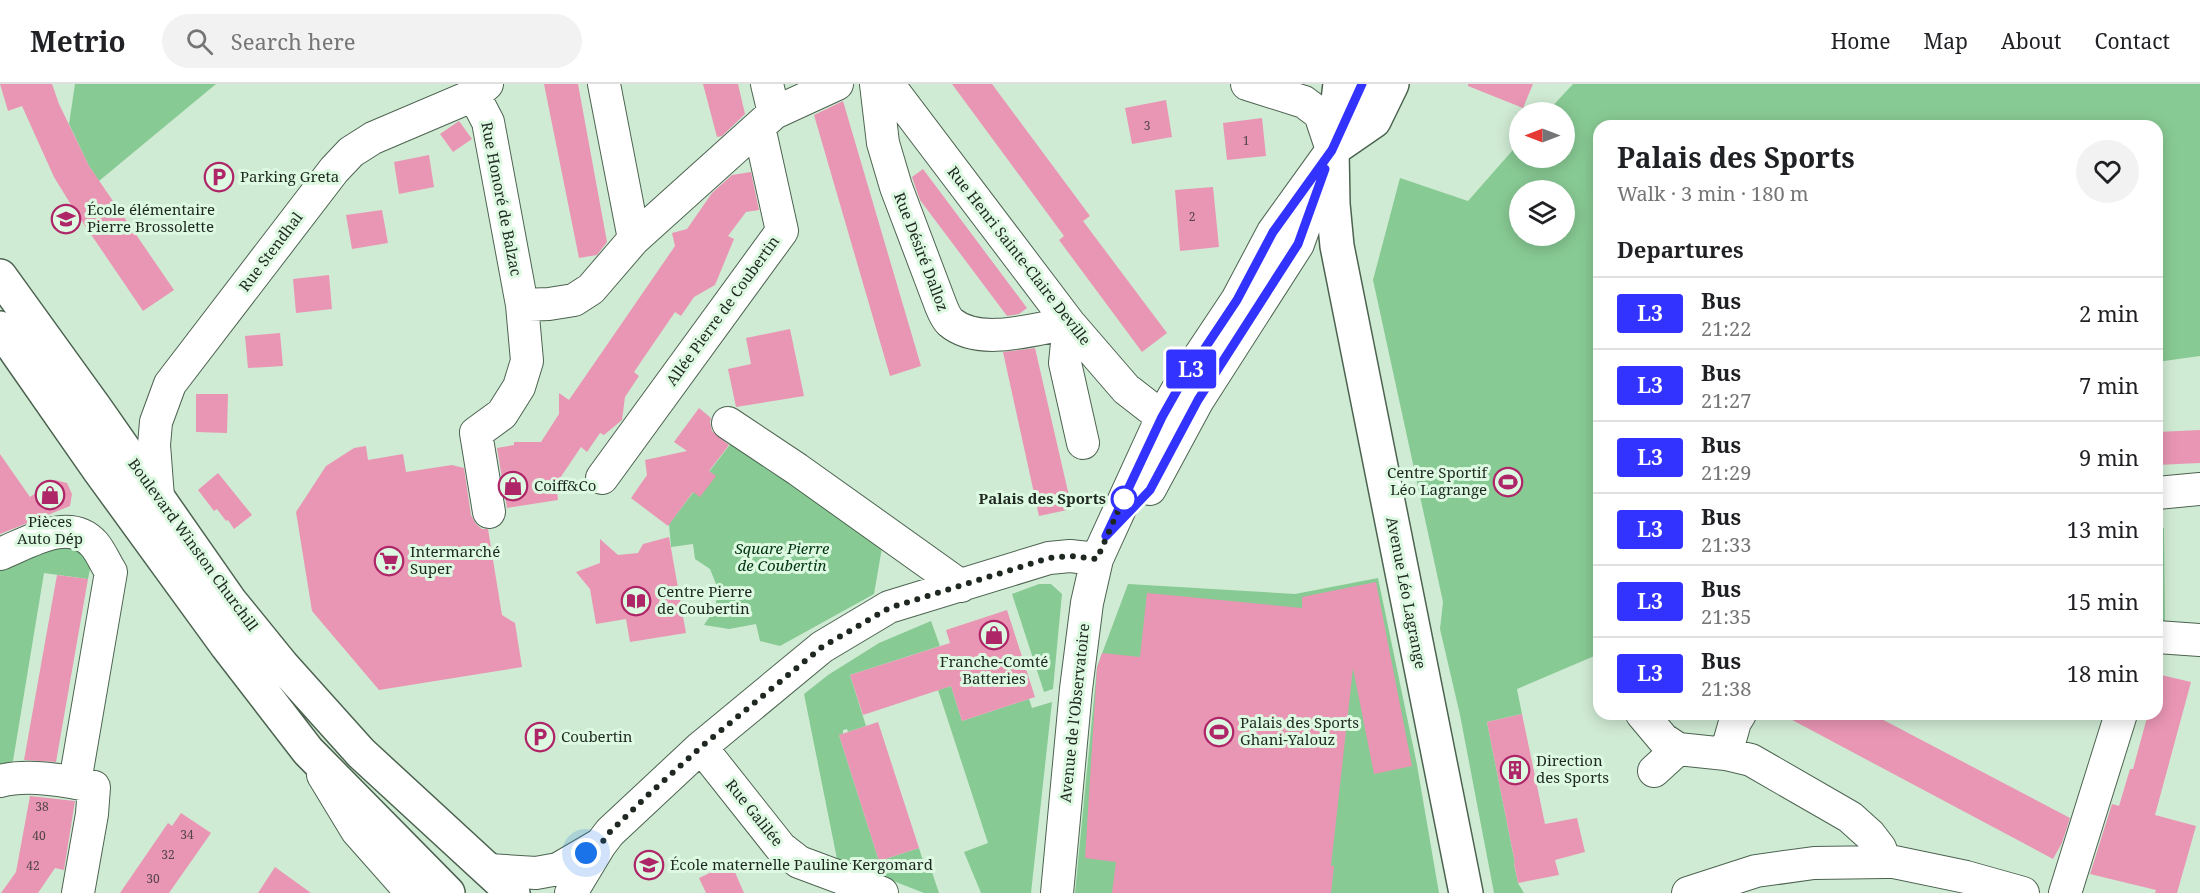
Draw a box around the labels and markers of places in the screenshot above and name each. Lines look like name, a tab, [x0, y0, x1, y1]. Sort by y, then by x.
parking icon: Parking Greta	[203, 161, 235, 193]
place label: Parking Greta	[240, 166, 339, 186]
place label: École élémentaire Pierre Brossolette	[87, 199, 215, 236]
school or university icon: École élémentaire Pierre Brossolette	[50, 203, 82, 235]
place label: Centre Sportif Léo Lagrange	[1387, 462, 1488, 499]
sports icon: Centre Sportif Léo Lagrange	[1492, 466, 1524, 498]
shop icon: Coiff&Co	[497, 470, 529, 502]
place label: Coiff&Co	[534, 475, 596, 495]
shop icon: Pièces Auto Dép	[34, 479, 66, 511]
marker: Palais des Sports	[1111, 486, 1137, 512]
place label: Palais des Sports	[979, 488, 1106, 508]
place label: Pièces Auto Dép	[17, 511, 83, 548]
place label: Intermarché Super	[410, 541, 500, 578]
supermarket icon: Intermarché Super	[373, 545, 405, 577]
place label: Centre Pierre de Coubertin	[657, 581, 752, 618]
library icon: Centre Pierre de Coubertin	[620, 585, 652, 617]
shop icon: Franche-Comté Batteries	[978, 619, 1010, 651]
place label: Franche-Comté Batteries	[940, 651, 1048, 688]
place label: Palais des Sports Ghani-Yalouz	[1240, 712, 1359, 749]
sports icon: Palais des Sports Ghani-Yalouz	[1203, 716, 1235, 748]
parking icon: Coubertin	[524, 721, 556, 753]
place label: Coubertin	[561, 726, 633, 746]
place label: Direction des Sports	[1536, 750, 1609, 787]
building icon: Direction des Sports	[1499, 754, 1531, 786]
school or university icon: École maternelle Pauline Kergomard	[633, 849, 665, 881]
place label: École maternelle Pauline Kergomard	[670, 854, 933, 874]

